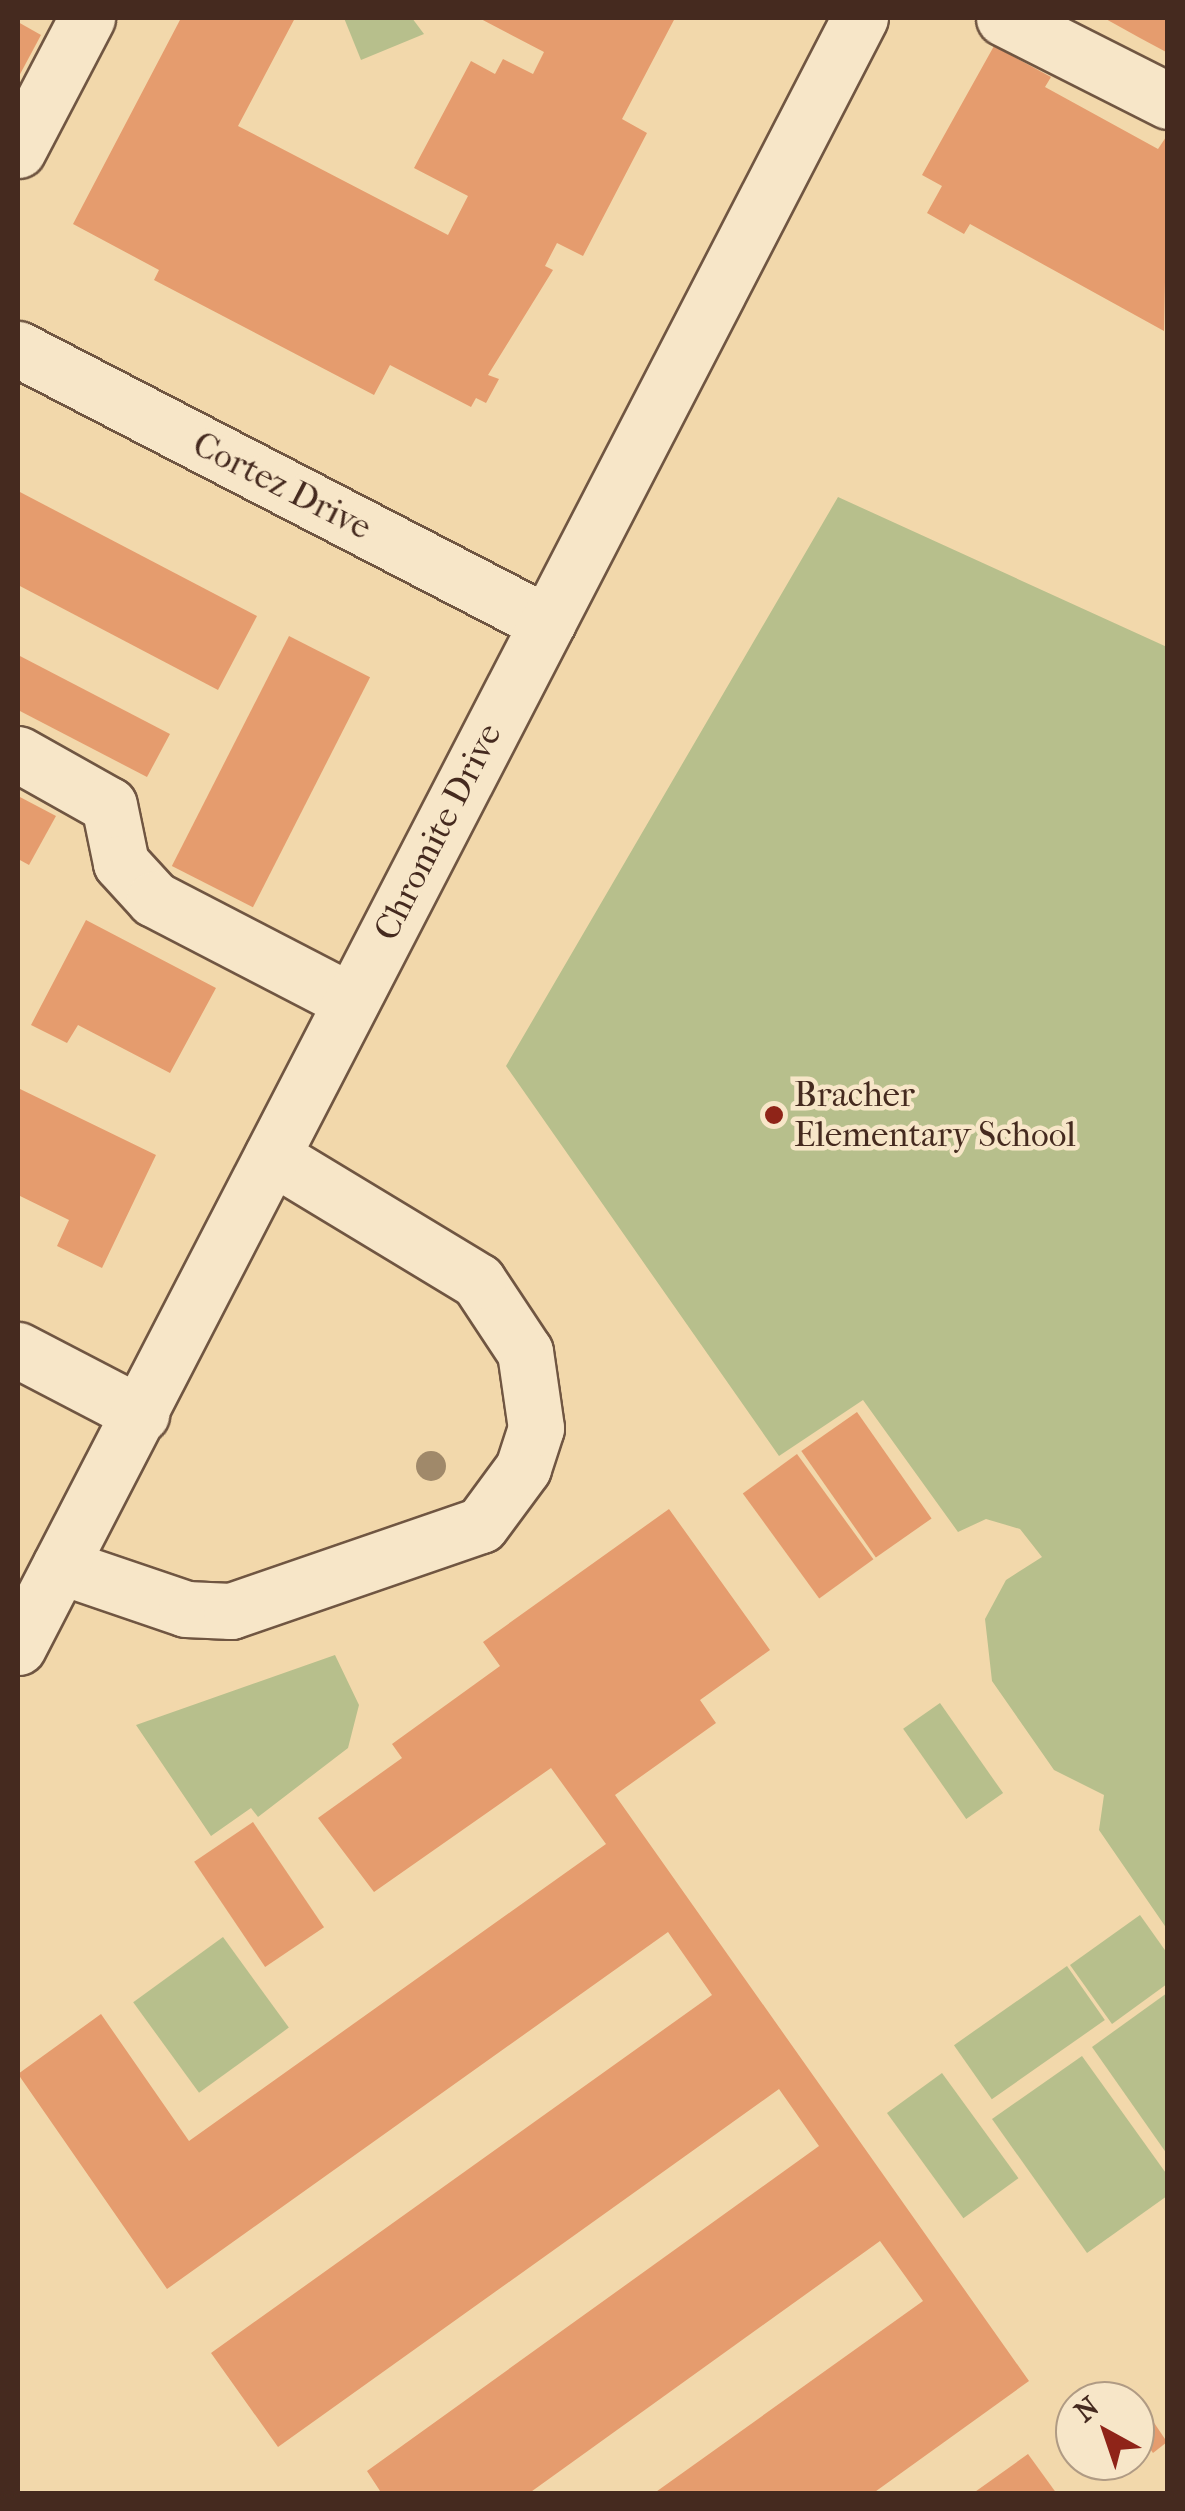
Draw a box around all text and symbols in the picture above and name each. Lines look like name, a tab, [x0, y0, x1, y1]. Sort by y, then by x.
street label: Cortez Drive	[186, 423, 378, 549]
street label: Chromite Drive	[365, 717, 511, 947]
place label: Bracher Elementary School	[794, 1074, 1076, 1156]
marker: Bracher Elementary School	[763, 1104, 785, 1126]
north arrow	[1055, 2381, 1155, 2481]
text: N	[1068, 2390, 1105, 2429]

